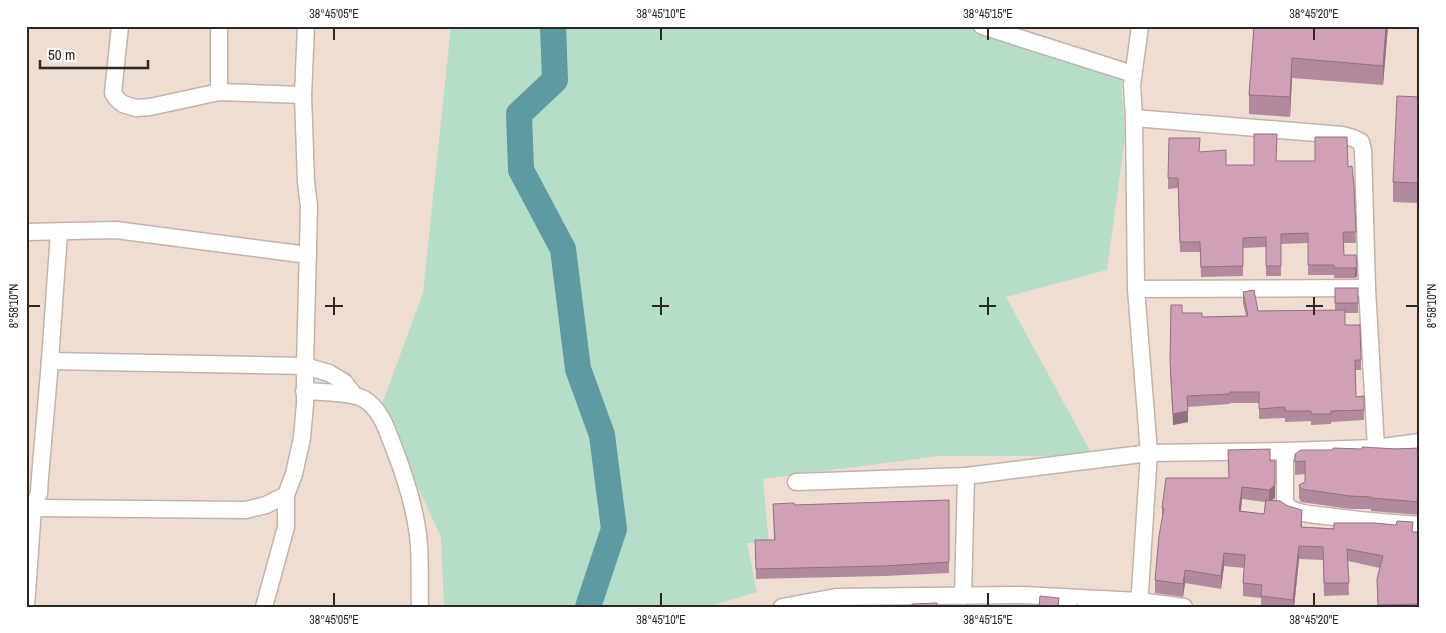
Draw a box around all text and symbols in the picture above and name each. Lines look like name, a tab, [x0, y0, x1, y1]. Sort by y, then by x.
text: 38°45'05"E	[309, 6, 359, 22]
text: 38°45'10"E	[636, 6, 686, 22]
text: 38°45'15"E	[963, 6, 1013, 22]
text: 38°45'20"E	[1289, 6, 1339, 22]
scale bar	[40, 38, 148, 70]
text: 50 m	[48, 44, 75, 65]
text: 8°58'10"N	[6, 284, 22, 328]
text: 8°58'10"N	[1424, 284, 1440, 328]
text: 38°45'05"E	[309, 612, 359, 628]
text: 38°45'10"E	[636, 612, 686, 628]
text: 38°45'15"E	[963, 612, 1013, 628]
text: 38°45'20"E	[1289, 612, 1339, 628]

